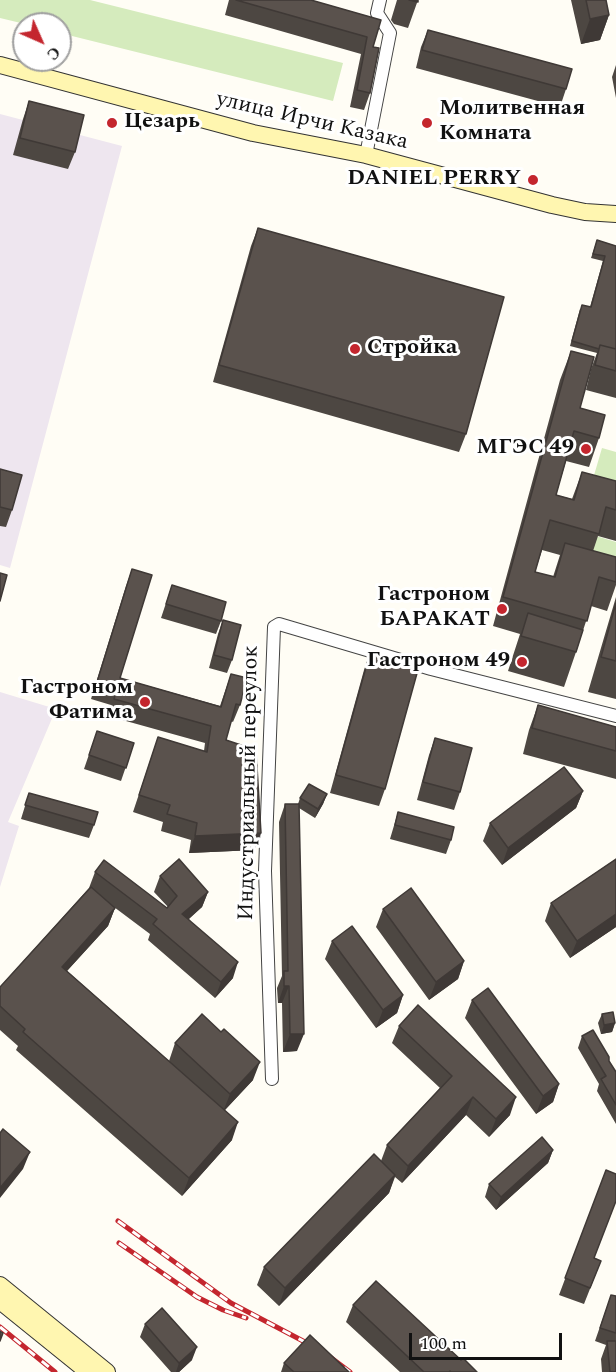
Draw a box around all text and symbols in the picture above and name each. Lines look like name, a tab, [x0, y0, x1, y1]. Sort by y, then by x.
north arrow	[12, 12, 72, 72]
text: С	[41, 41, 66, 66]
street label: улица Ирчи Казака	[214, 87, 410, 157]
place label: Молитвенная Комната	[439, 97, 585, 148]
place label: Цезарь	[124, 110, 200, 136]
marker: Цезарь	[105, 116, 119, 130]
marker: Молитвенная Комната	[420, 116, 434, 130]
place label: DANIEL PERRY	[347, 167, 521, 193]
marker: DANIEL PERRY	[526, 173, 540, 187]
place label: Стройка	[367, 336, 457, 362]
marker: Стройка	[348, 342, 362, 356]
place label: МГЭС 49	[476, 436, 574, 462]
marker: МГЭС 49	[579, 442, 593, 456]
place label: Гастроном БАРАКАТ	[377, 583, 490, 634]
marker: Гастроном БАРАКАТ	[495, 602, 509, 616]
street label: Индустриальный переулок	[234, 645, 266, 921]
place label: Гастроном 49	[367, 649, 510, 675]
marker: Гастроном 49	[515, 655, 529, 669]
place label: Гастроном Фатима	[20, 676, 133, 728]
marker: Гастроном Фатима	[138, 695, 152, 709]
scale bar	[412, 1321, 565, 1359]
text: 100 m	[420, 1330, 467, 1357]

